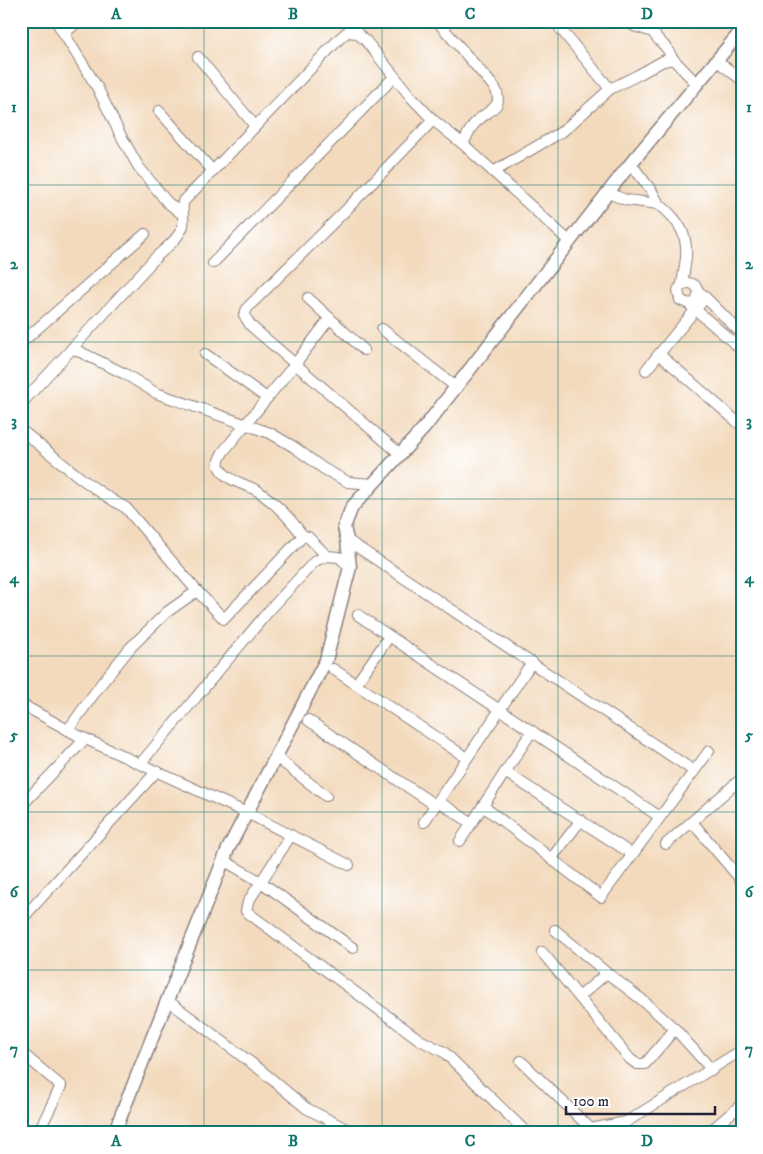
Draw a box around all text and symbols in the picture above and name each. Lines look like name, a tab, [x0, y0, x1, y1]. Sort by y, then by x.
text: A	[110, 4, 122, 24]
text: B	[288, 4, 298, 24]
text: C	[465, 4, 475, 24]
text: D	[641, 4, 653, 24]
text: 1	[11, 97, 17, 117]
text: 1	[746, 97, 752, 117]
text: 2	[10, 254, 19, 274]
text: 2	[745, 254, 754, 274]
text: 3	[11, 411, 17, 431]
text: 3	[746, 411, 752, 431]
text: 4	[8, 568, 19, 588]
text: 4	[743, 568, 754, 588]
text: 5	[9, 725, 18, 745]
text: 5	[744, 725, 753, 745]
text: 6	[10, 882, 20, 902]
text: 6	[745, 882, 755, 902]
text: 7	[10, 1039, 18, 1059]
text: 7	[745, 1039, 753, 1059]
scale bar	[566, 1084, 714, 1116]
text: 100 m	[573, 1092, 609, 1111]
text: A	[110, 1131, 122, 1151]
text: B	[288, 1131, 298, 1151]
text: C	[465, 1131, 475, 1151]
text: D	[641, 1131, 653, 1151]

